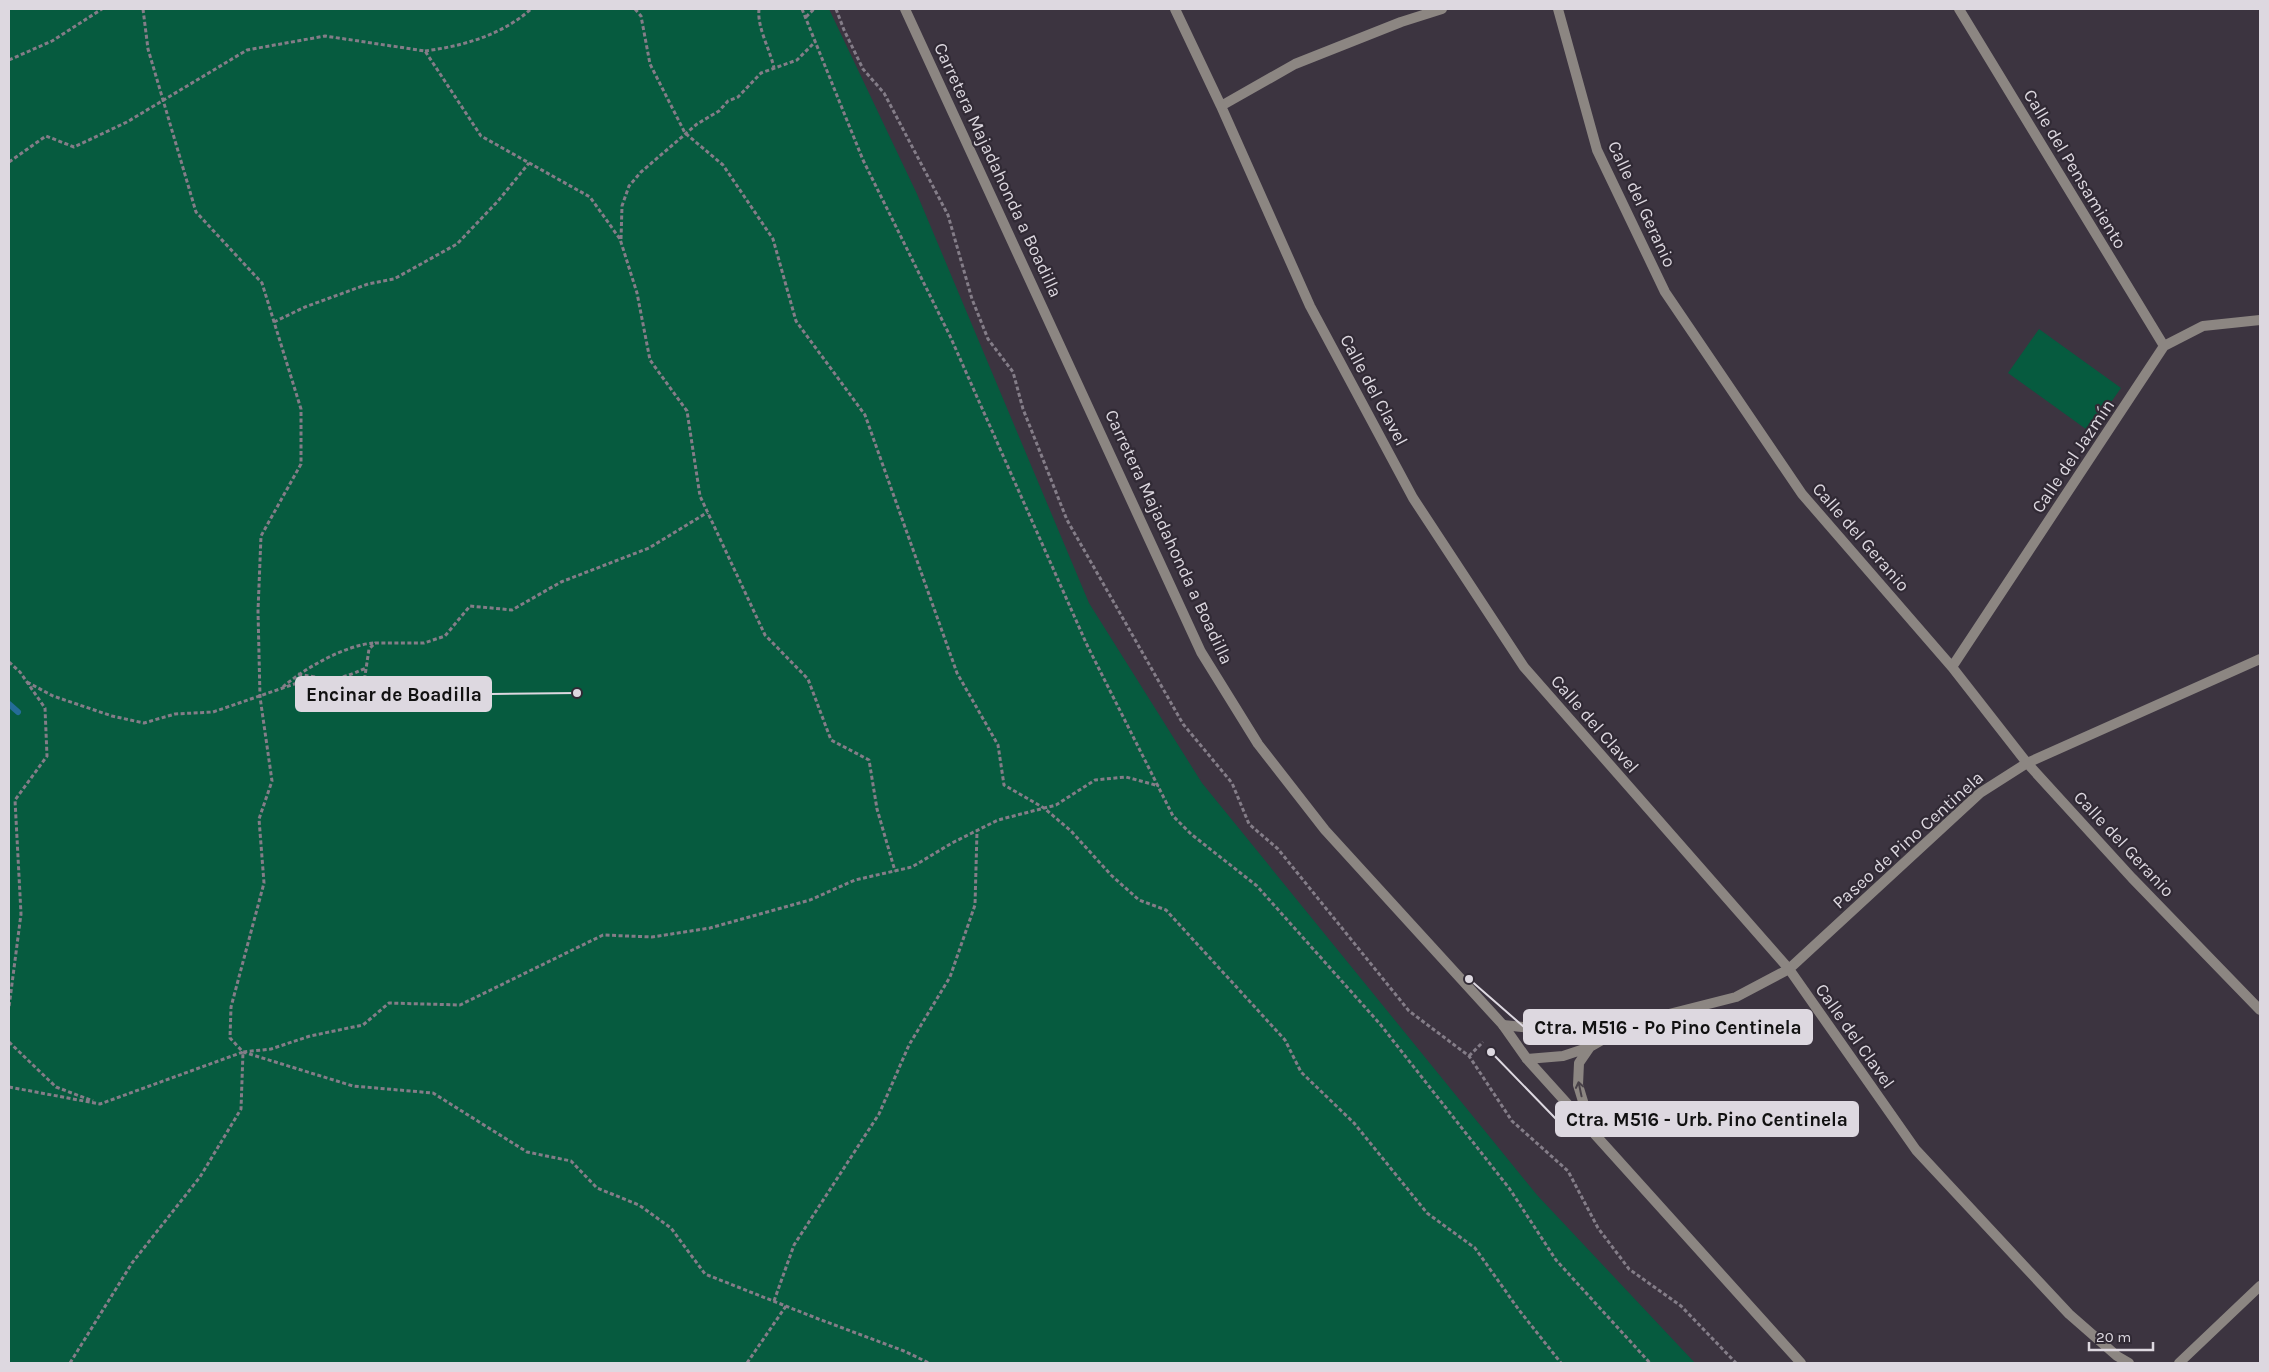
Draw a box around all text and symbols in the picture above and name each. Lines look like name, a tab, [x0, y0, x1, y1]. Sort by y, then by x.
street label: Carretera Majadahonda a Boadilla	[929, 39, 1067, 301]
street label: Calle del Pensamiento	[2019, 85, 2131, 253]
street label: Calle del Geranio	[1603, 137, 1681, 271]
street label: Calle del Clavel	[1335, 331, 1413, 449]
street label: Calle del Jazmín	[2027, 395, 2119, 517]
street label: Carretera Majadahonda a Boadilla	[1100, 406, 1238, 668]
street label: Calle del Geranio	[1808, 478, 1914, 596]
street label: Calle del Clavel	[1546, 670, 1644, 778]
callout: Encinar de Boadilla	[296, 677, 491, 711]
text: Encinar de Boadilla	[306, 684, 482, 706]
street label: Paseo de Pino Centinela	[1828, 766, 1988, 914]
street label: Calle del Geranio	[2069, 786, 2179, 902]
street label: Calle del Clavel	[1811, 979, 1899, 1093]
callout: Ctra. M516 - Pº Pino Centinela	[1524, 1010, 1812, 1044]
text: Ctra. M516 - Pº Pino Centinela	[1534, 1017, 1802, 1039]
one-way arrow	[1575, 1081, 1584, 1097]
callout: Ctra. M516 - Urb. Pino Centinela	[1556, 1102, 1858, 1136]
text: Ctra. M516 - Urb. Pino Centinela	[1566, 1109, 1848, 1131]
scale bar	[2089, 1320, 2153, 1352]
text: 20 m	[2096, 1328, 2131, 1346]

